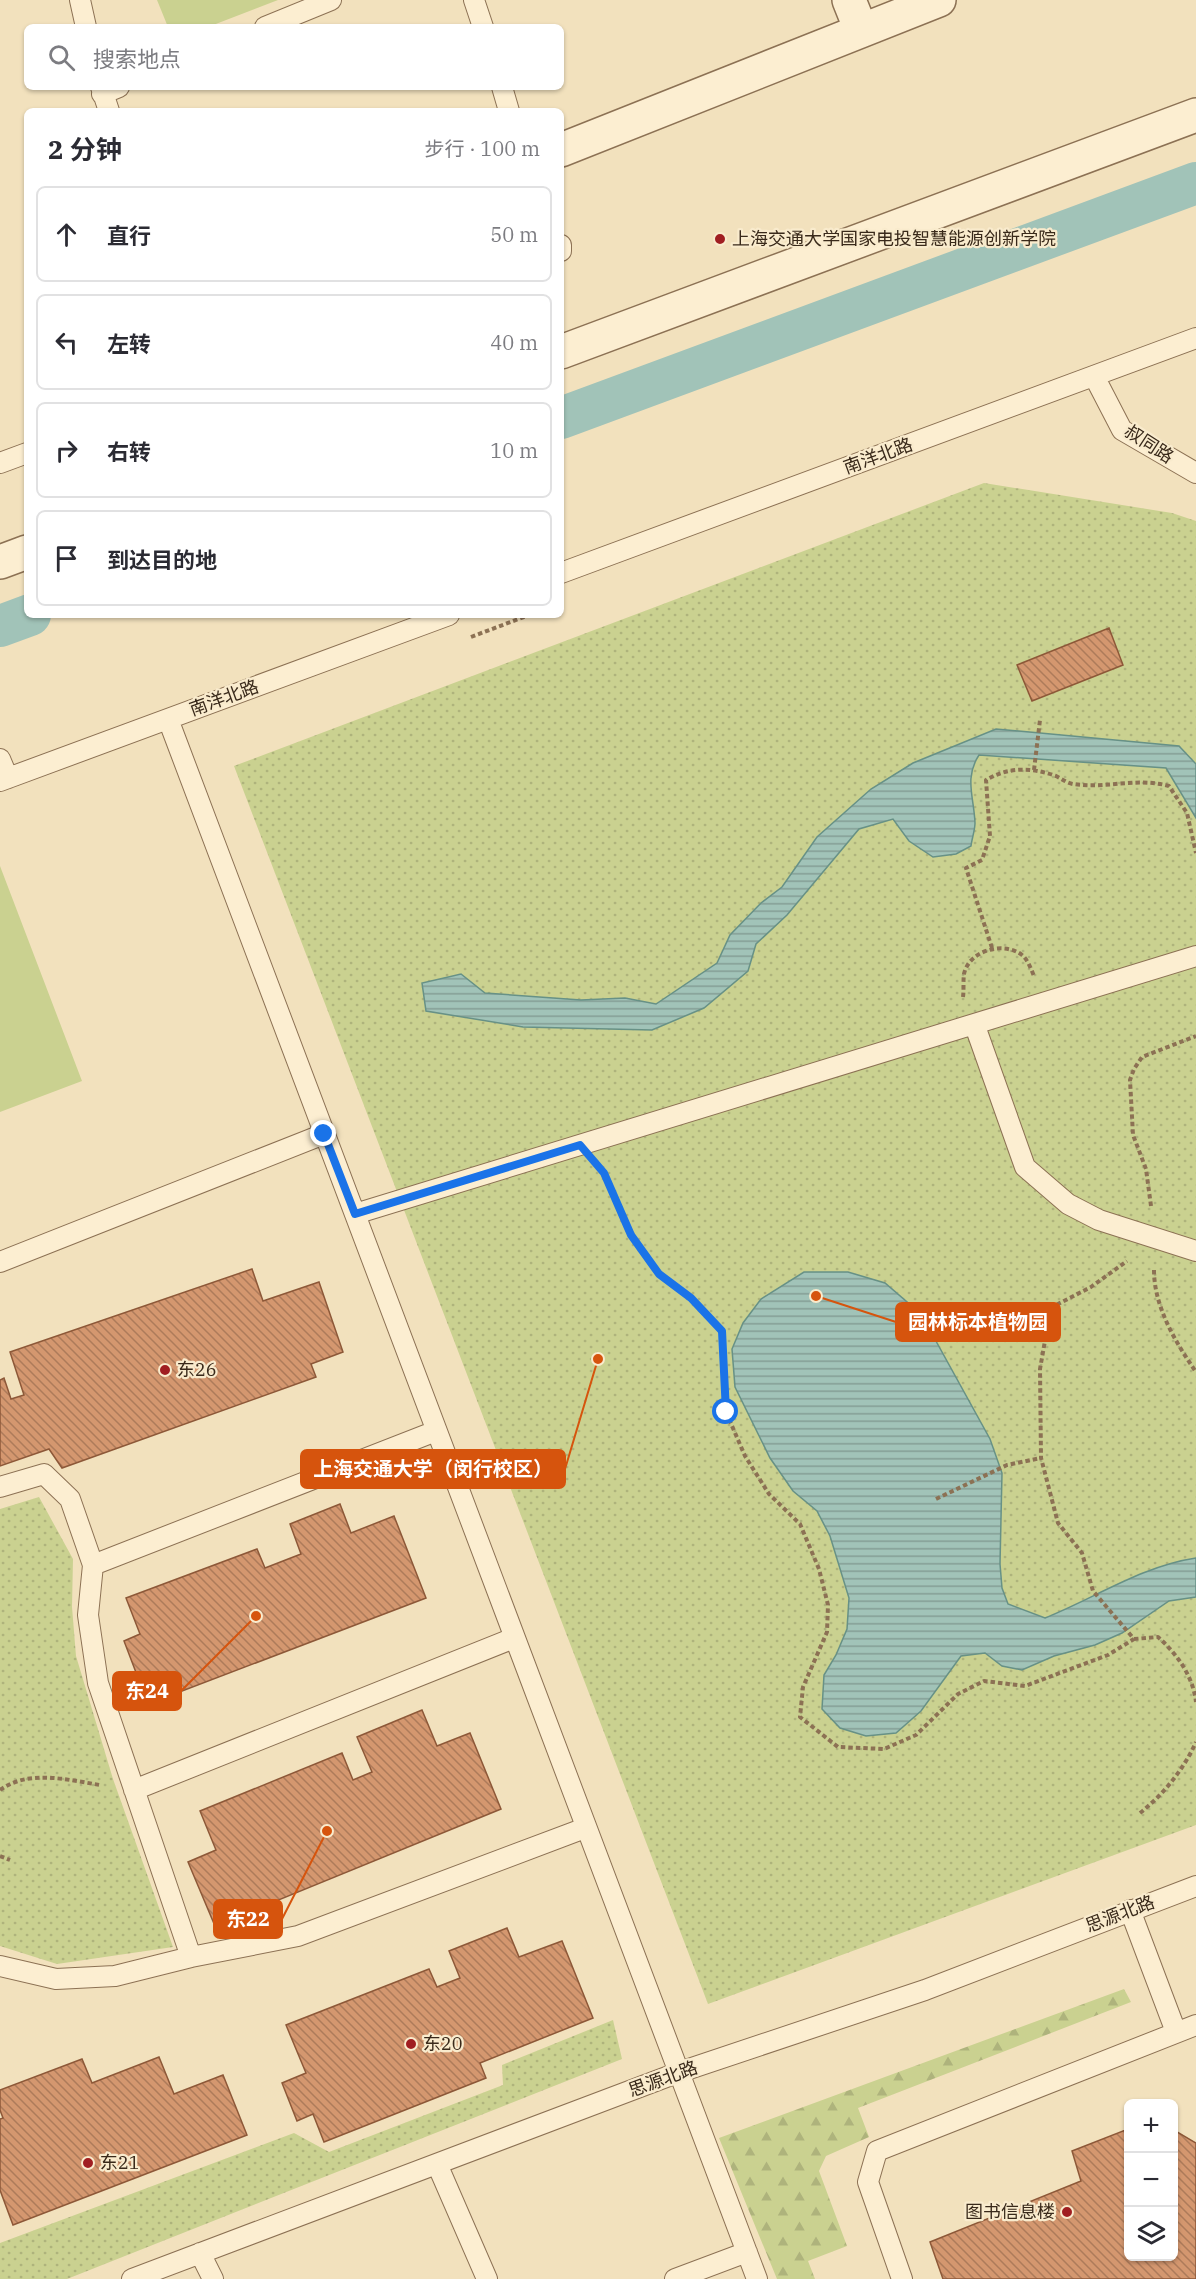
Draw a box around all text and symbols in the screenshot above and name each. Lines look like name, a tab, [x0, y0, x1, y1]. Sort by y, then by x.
search box	[24, 24, 564, 90]
icon: search	[45, 41, 78, 74]
text: 搜索地点	[93, 44, 181, 73]
text: 2 分钟	[48, 132, 122, 166]
text: 步行 · 100 m	[425, 135, 540, 162]
icon: ahead	[50, 218, 83, 251]
text: 直行	[107, 221, 151, 250]
text: 50 m	[490, 221, 538, 248]
place label: 上海交通大学国家电投智慧能源创新学院	[732, 227, 1056, 250]
marker: 上海交通大学国家电投智慧能源创新学院	[713, 232, 727, 246]
icon: left	[50, 326, 83, 359]
text: 左转	[107, 329, 151, 358]
text: 40 m	[490, 329, 538, 356]
street label: 叔同路	[1120, 419, 1178, 468]
street label: 南洋北路	[840, 432, 916, 479]
icon: right	[50, 434, 83, 467]
text: 右转	[107, 437, 151, 466]
text: 10 m	[490, 437, 538, 464]
icon: arrive	[50, 542, 83, 575]
text: 到达目的地	[107, 545, 217, 574]
street label: 南洋北路	[186, 674, 262, 721]
route end	[310, 1120, 336, 1146]
callout: 园林标本植物园	[896, 1303, 1060, 1341]
text: 园林标本植物园	[908, 1308, 1048, 1335]
place label: 东26	[177, 1358, 217, 1381]
marker: 东26	[158, 1363, 172, 1377]
route start	[712, 1398, 738, 1424]
callout: 上海交通大学（闵行校区）	[301, 1450, 565, 1488]
text: 上海交通大学（闵行校区）	[313, 1455, 553, 1482]
callout: 东24	[113, 1672, 181, 1710]
text: 东24	[125, 1677, 169, 1704]
street label: 思源北路	[1082, 1890, 1158, 1937]
callout: 东22	[214, 1900, 282, 1938]
text: 东22	[226, 1905, 270, 1932]
place label: 东20	[423, 2032, 463, 2055]
marker: 东20	[404, 2037, 418, 2051]
street label: 思源北路	[625, 2055, 701, 2102]
map controls	[1124, 2099, 1178, 2261]
button: +	[1124, 2099, 1178, 2153]
place label: 东21	[100, 2151, 140, 2174]
button: −	[1124, 2153, 1178, 2207]
marker: 东21	[81, 2156, 95, 2170]
place label: 图书信息楼	[965, 2200, 1055, 2223]
marker: 图书信息楼	[1060, 2205, 1074, 2219]
button: layers	[1124, 2207, 1178, 2261]

